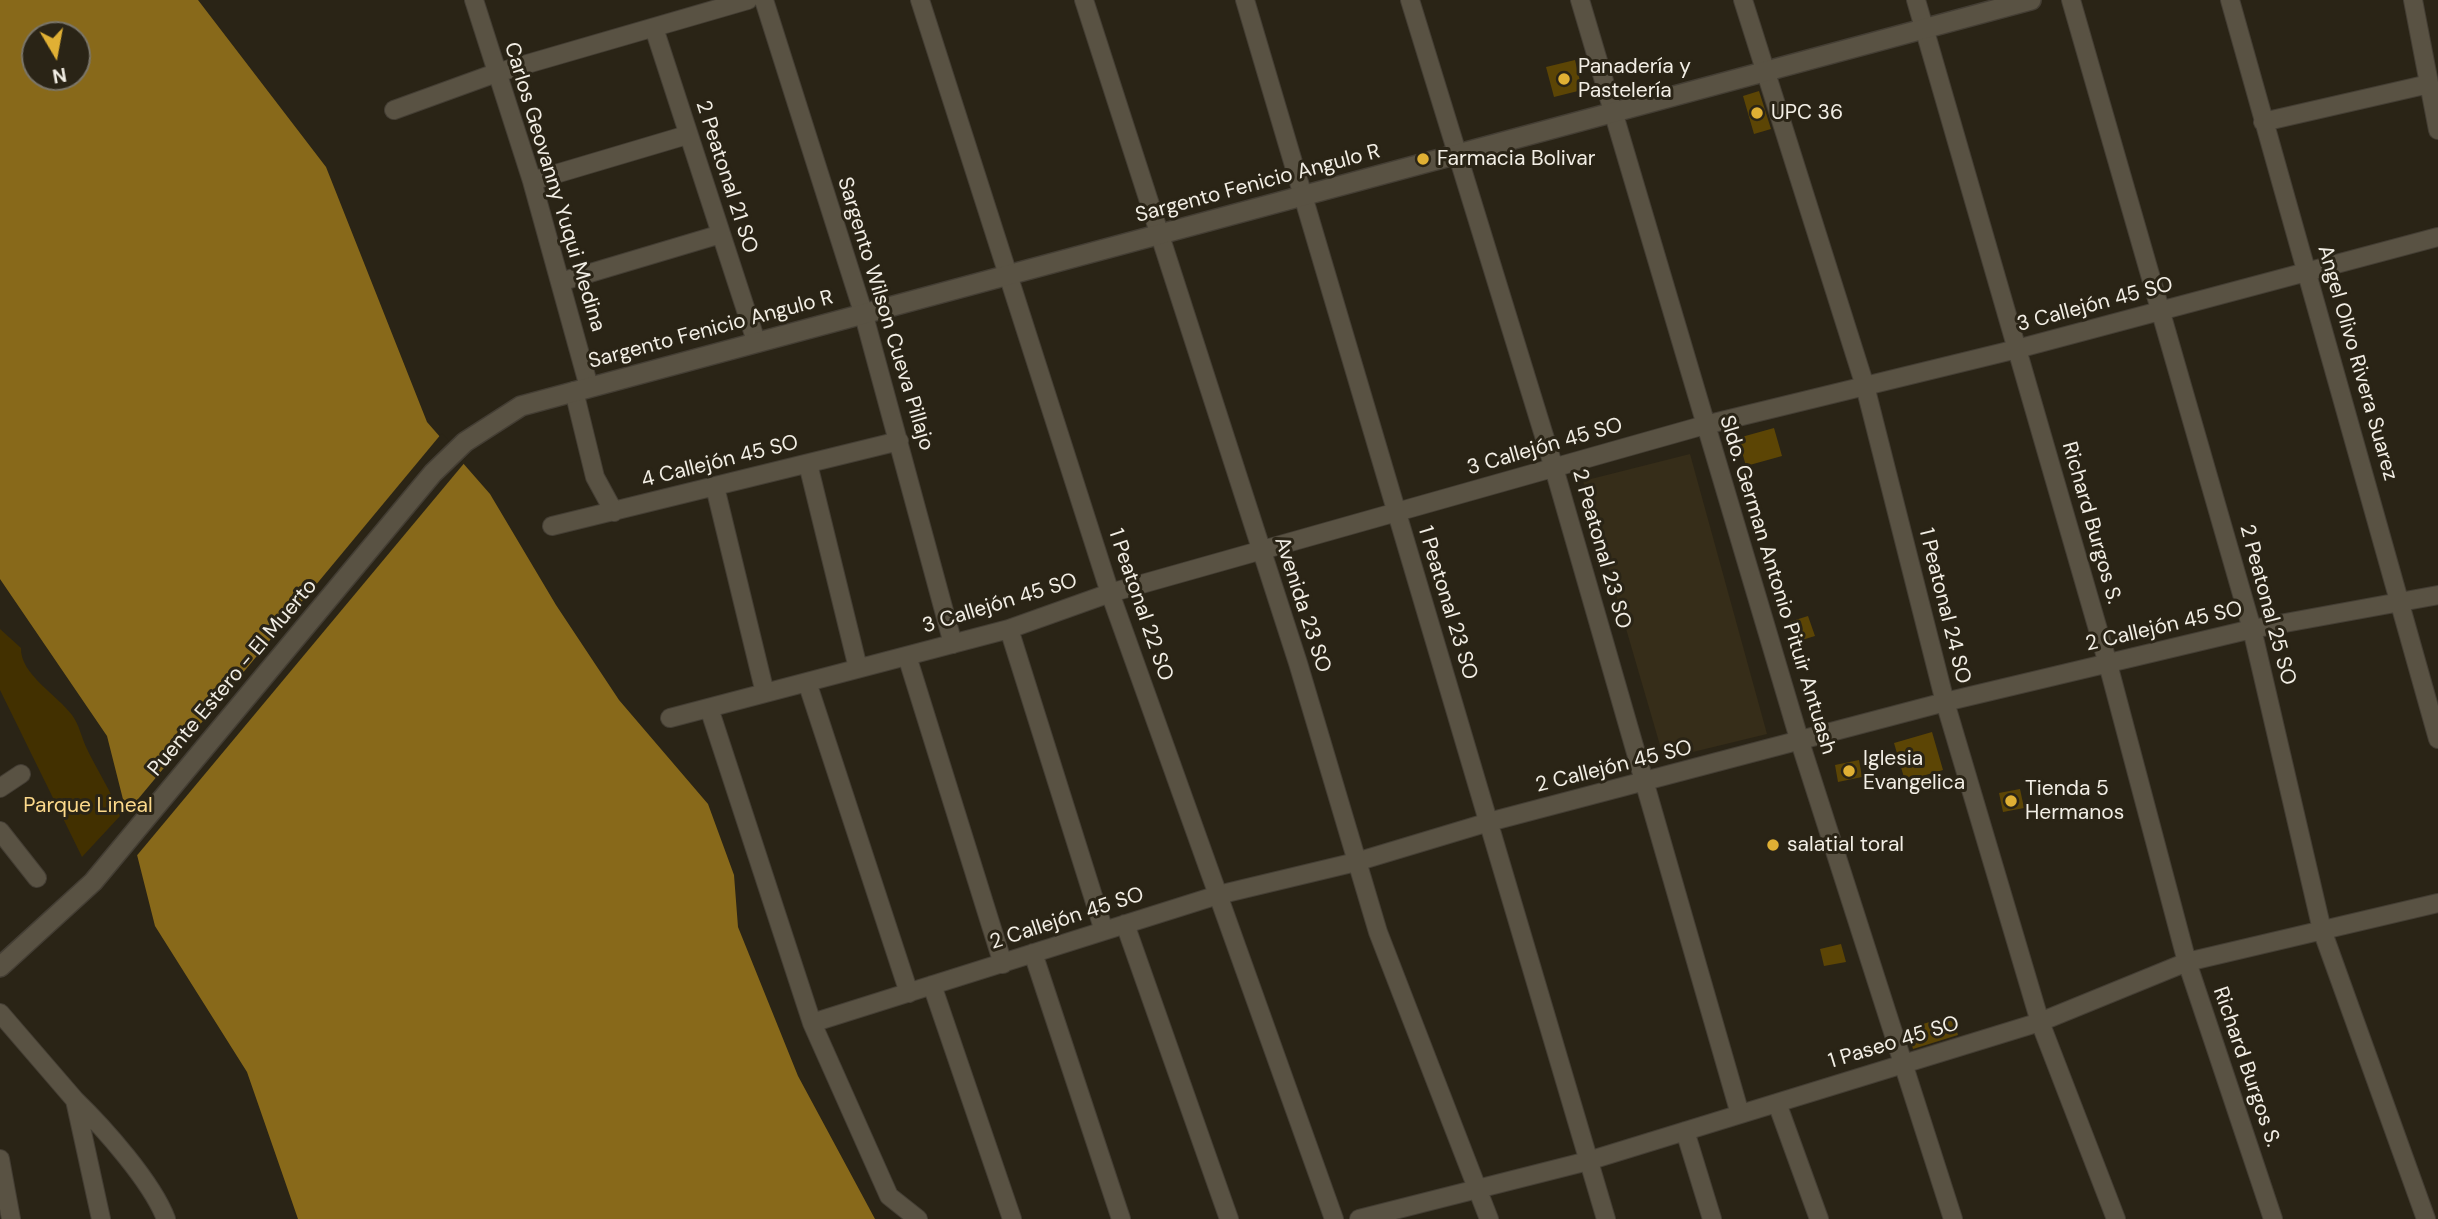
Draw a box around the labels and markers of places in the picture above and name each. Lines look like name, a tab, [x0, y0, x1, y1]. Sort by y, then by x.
place label: Panadería y Pastelería	[1578, 54, 1691, 104]
marker: Panadería y Pastelería	[1556, 71, 1572, 87]
place label: UPC 36	[1771, 100, 1843, 126]
marker: UPC 36	[1749, 105, 1765, 121]
place label: Farmacia Bolivar	[1437, 146, 1595, 172]
marker: Farmacia Bolivar	[1415, 151, 1431, 167]
place label: Iglesia Evangelica	[1863, 746, 1965, 796]
marker: Iglesia Evangelica	[1841, 763, 1857, 779]
place label: Tienda 5 Hermanos	[2025, 776, 2124, 826]
marker: Tienda 5 Hermanos	[2003, 793, 2019, 809]
place label: salatial toral	[1787, 832, 1904, 858]
marker: salatial toral	[1765, 837, 1781, 853]

